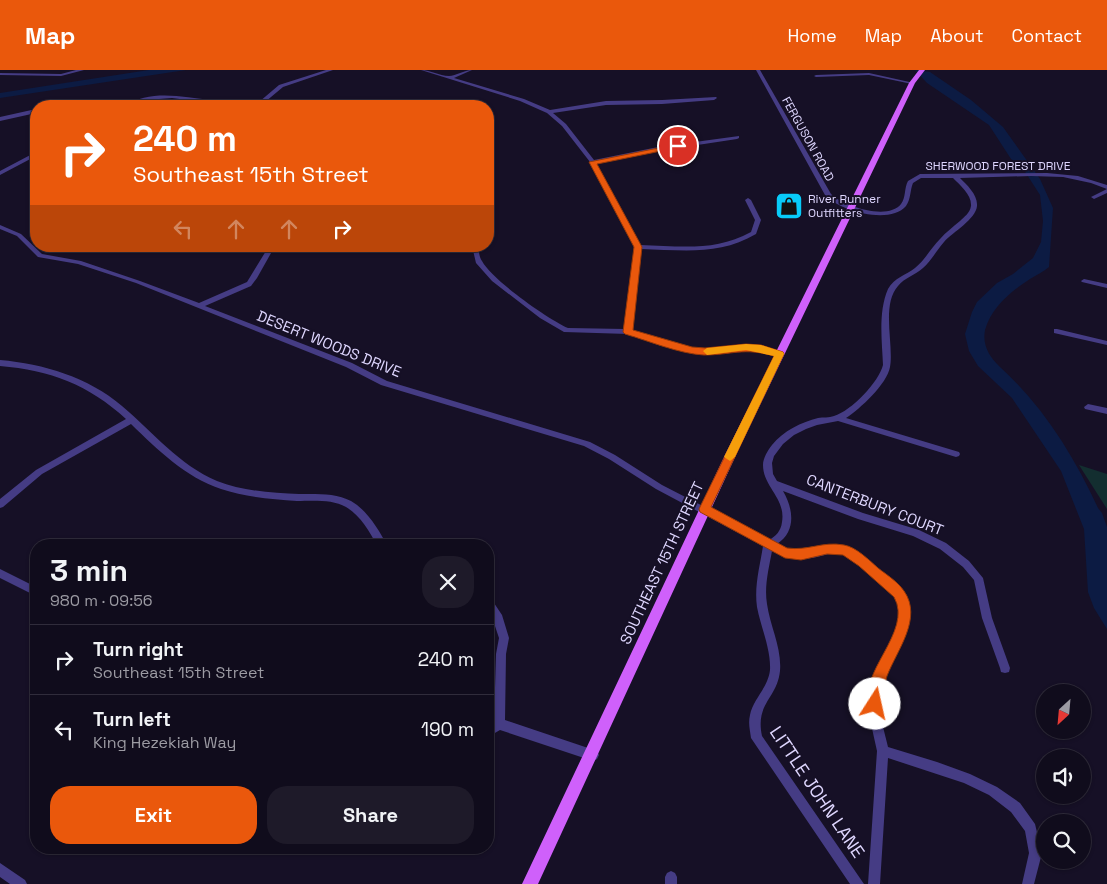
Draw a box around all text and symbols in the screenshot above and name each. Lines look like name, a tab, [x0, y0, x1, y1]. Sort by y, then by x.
text: Map	[25, 20, 75, 51]
text: Home	[788, 24, 837, 47]
text: Map	[865, 24, 902, 47]
text: About	[930, 24, 984, 47]
text: Contact	[1012, 24, 1082, 47]
street label: FERGUSON ROAD	[778, 94, 838, 184]
text: 240 m	[133, 117, 237, 161]
icon: right	[50, 120, 115, 185]
pin	[657, 125, 699, 167]
icon: arrive	[664, 132, 692, 160]
street label: SHERWOOD FOREST DRIVE	[926, 158, 1071, 174]
text: Southeast 15th Street	[133, 160, 369, 188]
shop icon: River Runner Outfitters	[774, 191, 804, 221]
place label: River Runner Outfitters	[808, 191, 881, 221]
icon: left	[169, 215, 197, 243]
icon: ahead	[222, 215, 250, 243]
icon: ahead	[275, 215, 303, 243]
icon: right	[328, 215, 356, 243]
street label: DESERT WOODS DRIVE	[254, 306, 404, 381]
street label: CANTERBURY COURT	[804, 470, 947, 540]
street label: SOUTHEAST 15TH STREET	[615, 478, 708, 647]
text: 3 min	[50, 551, 128, 590]
button: close	[422, 556, 474, 608]
text: 980 m · 09:56	[50, 590, 153, 611]
text: Turn right	[93, 637, 183, 662]
icon: right	[50, 646, 78, 674]
text: 240 m	[418, 647, 474, 672]
text: Southeast 15th Street	[93, 662, 264, 683]
position arrow	[848, 677, 900, 729]
north arrow	[1036, 684, 1091, 739]
map controls	[1036, 684, 1091, 869]
text: Turn left	[93, 707, 171, 732]
icon: left	[50, 716, 78, 744]
text: 190 m	[421, 717, 474, 742]
street label: LITTLE JOHN LANE	[765, 721, 870, 862]
text: King Hezekiah Way	[93, 732, 236, 753]
button: sound	[1036, 749, 1091, 804]
button: Exit	[50, 786, 257, 844]
button: Share	[267, 786, 474, 844]
button: search	[1036, 814, 1091, 869]

